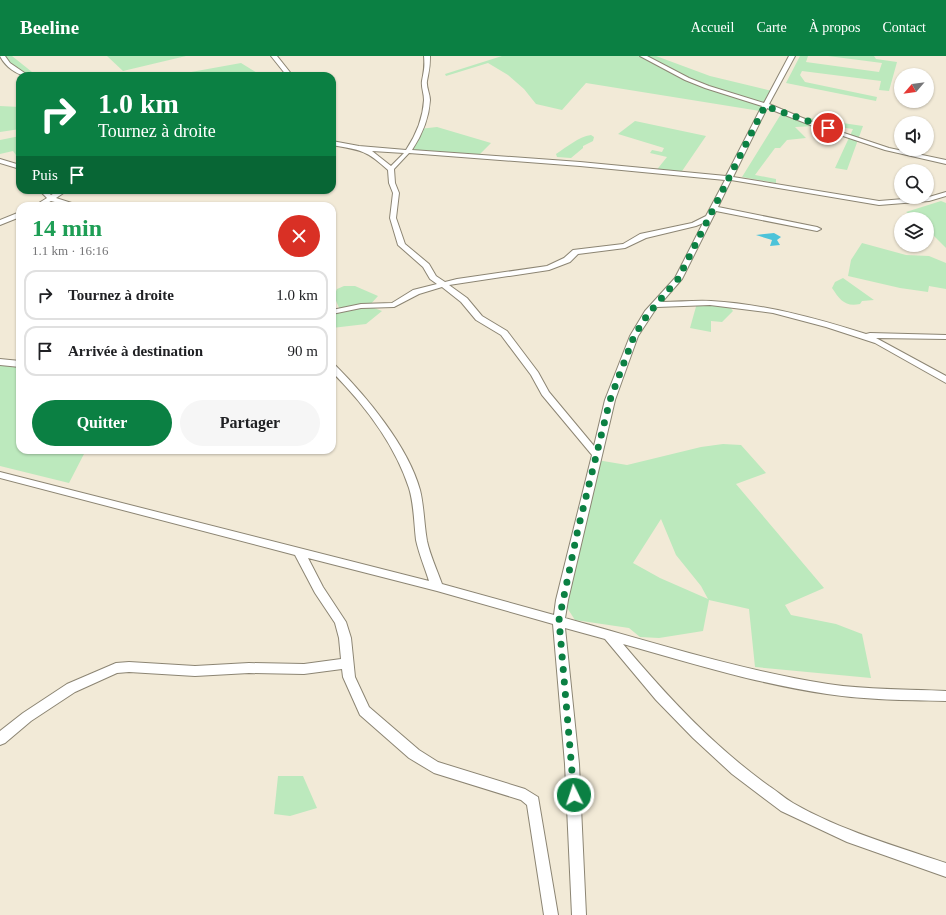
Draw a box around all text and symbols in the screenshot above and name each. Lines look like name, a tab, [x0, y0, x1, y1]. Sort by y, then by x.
text: Beeline	[20, 17, 79, 38]
text: Accueil	[691, 20, 734, 35]
text: Carte	[756, 20, 787, 35]
text: À propos	[809, 20, 860, 35]
text: Contact	[882, 20, 926, 35]
north arrow	[894, 68, 934, 108]
map controls	[894, 68, 934, 252]
icon: right	[32, 88, 84, 140]
text: 1.0 km	[98, 88, 179, 119]
pin	[811, 111, 845, 145]
button: sound	[894, 116, 934, 156]
icon: arrive	[817, 117, 839, 139]
text: Tournez à droite	[98, 121, 216, 141]
icon: arrive	[66, 164, 88, 186]
button: search	[894, 164, 934, 204]
text: Puis	[32, 167, 58, 183]
button: layers	[894, 212, 934, 252]
text: 14 min	[32, 215, 102, 241]
button: close	[278, 215, 320, 257]
text: 1.1 km · 16:16	[32, 243, 109, 258]
icon: right	[34, 284, 56, 306]
text: Tournez à droite	[68, 287, 174, 303]
text: 1.0 km	[276, 287, 318, 303]
icon: arrive	[34, 340, 56, 362]
text: Arrivée à destination	[68, 343, 203, 359]
text: 90 m	[288, 343, 318, 359]
button: Quitter	[32, 400, 172, 446]
button: Partager	[180, 400, 320, 446]
position arrow	[553, 774, 595, 816]

